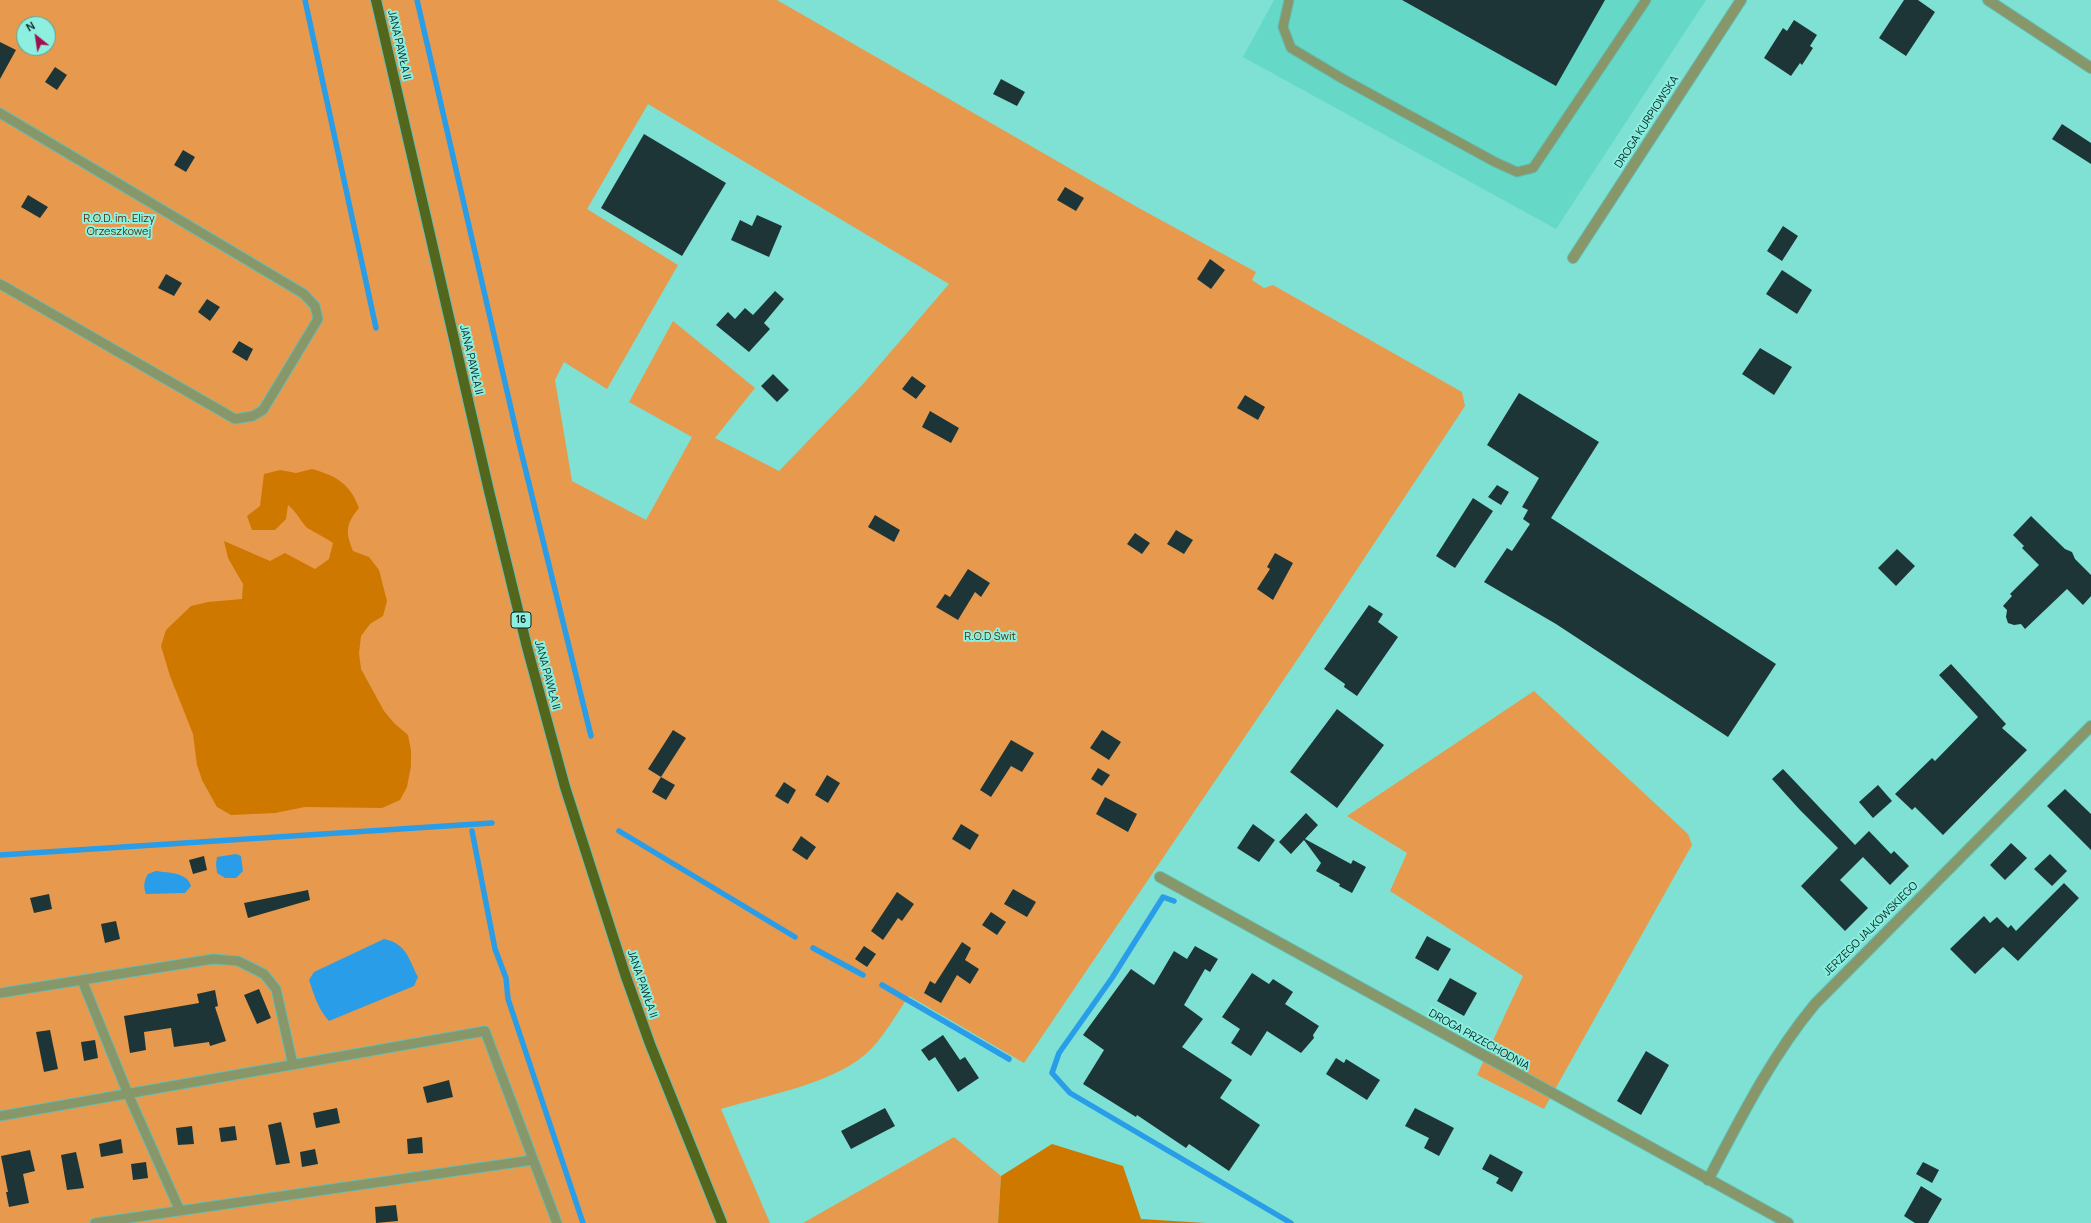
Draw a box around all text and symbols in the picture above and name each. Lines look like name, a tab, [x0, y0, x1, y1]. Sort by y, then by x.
street label: JANA PAWŁA II	[385, 9, 413, 81]
north arrow	[16, 16, 56, 56]
text: N	[23, 18, 37, 35]
street label: DROGA KURPIOWSKA	[1612, 73, 1682, 171]
park label: R.O.D. im. Elizy Orzeszkowej	[83, 212, 155, 238]
street label: JANA PAWŁA II	[457, 324, 485, 396]
road number: 16	[511, 612, 531, 628]
park label: R.O.D Świt	[964, 630, 1016, 644]
street label: JANA PAWŁA II	[531, 639, 563, 711]
street label: JERZEGO JALKOWSKIEGO	[1821, 879, 1921, 979]
street label: JANA PAWŁA II	[624, 948, 660, 1020]
street label: DROGA PRZECHODNIA	[1426, 1007, 1532, 1073]

